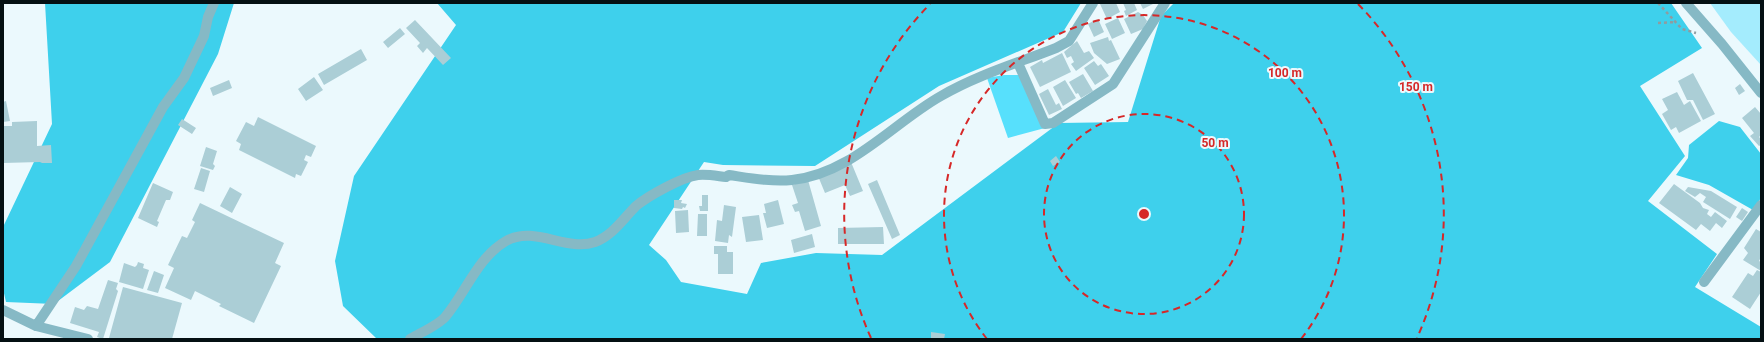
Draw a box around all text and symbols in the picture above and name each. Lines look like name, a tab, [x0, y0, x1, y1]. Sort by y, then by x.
text: 100 m	[1268, 66, 1302, 80]
text: 150 m	[1399, 80, 1433, 94]
text: 50 m	[1201, 136, 1229, 150]
centre of rings	[1137, 207, 1151, 221]

